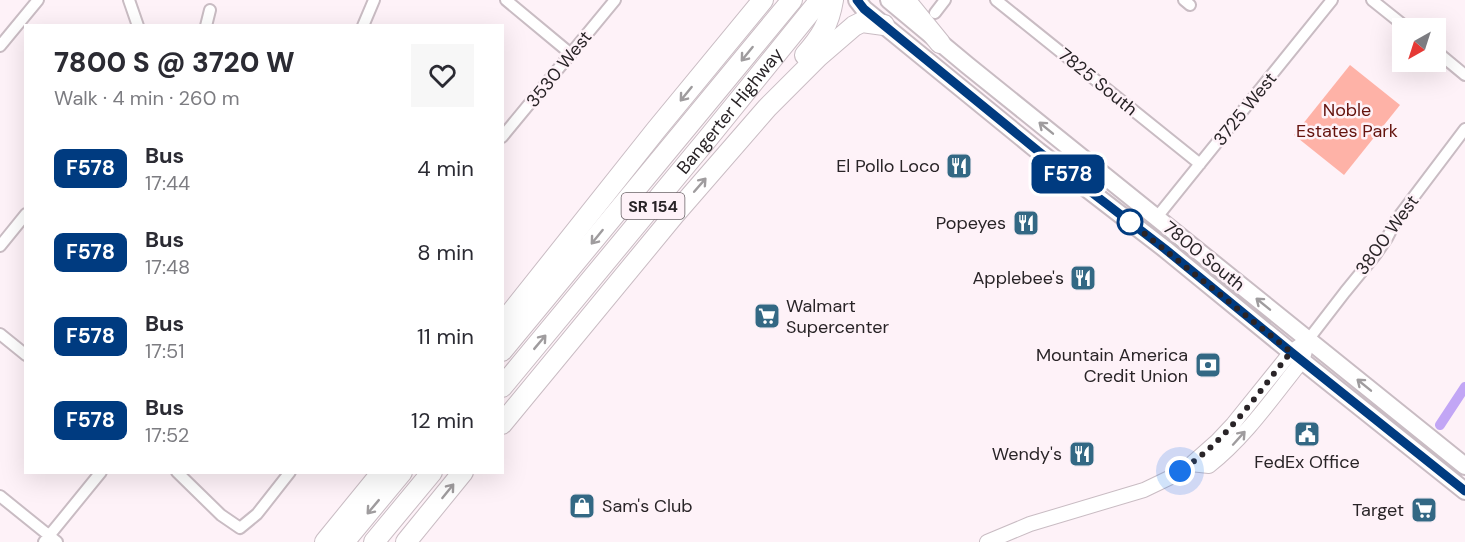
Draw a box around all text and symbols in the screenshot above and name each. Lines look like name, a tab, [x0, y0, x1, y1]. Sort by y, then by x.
north arrow	[1392, 18, 1446, 72]
map controls	[1392, 18, 1446, 72]
street label: 3530 West	[521, 26, 597, 112]
street label: Bangerter Highway	[671, 43, 788, 179]
street label: 7825 South	[1054, 43, 1142, 121]
text: 7800 S @ 3720 W	[54, 44, 295, 81]
button: heart	[411, 44, 474, 107]
one-way arrow	[741, 46, 754, 62]
street label: 3725 West	[1208, 67, 1282, 151]
text: Walk · 4 min · 260 m	[54, 85, 239, 111]
one-way arrow	[679, 86, 693, 101]
park label: Noble Estates Park	[1296, 98, 1398, 143]
one-way arrow	[1038, 122, 1054, 135]
text: Bus	[145, 141, 184, 170]
restaurant icon: El Pollo Loco	[944, 151, 974, 181]
text: F578	[66, 154, 115, 182]
text: 4 min	[417, 154, 474, 183]
place label: El Pollo Loco	[836, 154, 940, 178]
line badge: F578	[1026, 154, 1110, 194]
text: F578	[1043, 160, 1093, 188]
text: 17:44	[145, 170, 190, 196]
one-way arrow	[693, 177, 707, 193]
street label: 3800 West	[1350, 190, 1424, 280]
road number: SR 154	[622, 193, 684, 219]
restaurant icon: Popeyes	[1011, 208, 1041, 238]
unlabelled marker	[1117, 209, 1143, 235]
place label: Popeyes	[936, 211, 1006, 235]
street label: 7800 South	[1158, 216, 1250, 296]
text: Bus	[145, 225, 184, 254]
one-way arrow	[591, 229, 604, 245]
text: F578	[66, 238, 115, 266]
text: 8 min	[417, 238, 474, 267]
text: 17:48	[145, 254, 190, 280]
restaurant icon: Applebee's	[1068, 263, 1098, 293]
place label: Applebee's	[972, 266, 1064, 290]
place label: Walmart Supercenter	[786, 294, 889, 339]
one-way arrow	[1255, 297, 1271, 310]
supermarket icon: Walmart Supercenter	[752, 301, 782, 331]
text: Bus	[145, 309, 184, 338]
text: F578	[66, 322, 115, 350]
text: 11 min	[417, 322, 474, 351]
one-way arrow	[533, 335, 547, 350]
text: 17:51	[145, 338, 184, 364]
place label: Mountain America Credit Union	[1036, 343, 1188, 388]
bank icon: Mountain America Credit Union	[1193, 350, 1223, 380]
one-way arrow	[1356, 379, 1372, 392]
text: Bus	[145, 393, 184, 422]
text: F578	[66, 406, 115, 434]
text: 12 min	[411, 406, 474, 435]
public building icon: FedEx Office	[1292, 419, 1322, 449]
text: 17:52	[145, 422, 189, 448]
one-way arrow	[1232, 431, 1246, 446]
restaurant icon: Wendy's	[1067, 439, 1097, 469]
place label: Wendy's	[992, 442, 1062, 466]
place label: FedEx Office	[1254, 450, 1360, 474]
your location	[1165, 456, 1195, 486]
one-way arrow	[441, 483, 454, 499]
shop icon: Sam's Club	[567, 491, 597, 521]
place label: Sam's Club	[602, 494, 693, 518]
supermarket icon: Target	[1409, 495, 1439, 525]
place label: Target	[1352, 498, 1404, 522]
one-way arrow	[366, 499, 379, 515]

